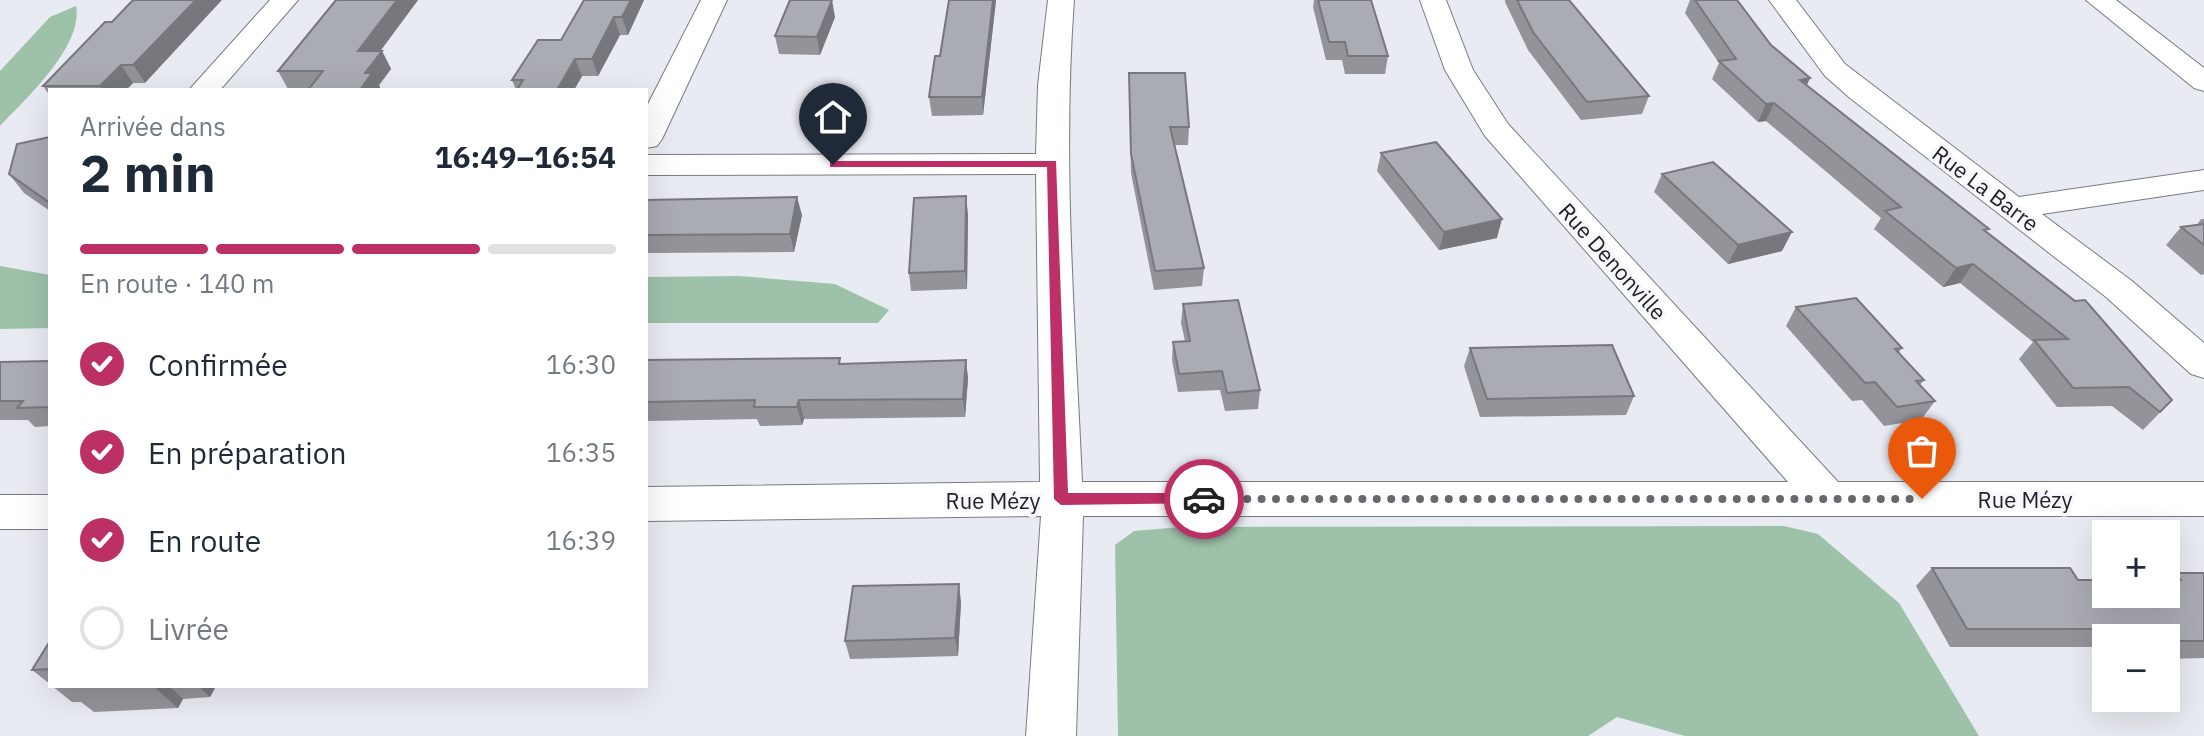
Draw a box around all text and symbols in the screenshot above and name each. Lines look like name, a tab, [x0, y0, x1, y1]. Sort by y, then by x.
pin	[799, 83, 867, 165]
icon: home	[811, 95, 855, 139]
text: Arrivée dans	[80, 109, 226, 143]
text: 16:49–16:54	[435, 137, 616, 176]
street label: Rue La Barre	[1927, 138, 2045, 238]
text: 2 min	[80, 139, 216, 206]
street label: Rue Denonville	[1553, 196, 1673, 326]
text: En route · 140 m	[80, 266, 274, 300]
icon: check	[80, 342, 124, 386]
text: Confirmée	[148, 345, 288, 384]
text: 16:30	[546, 347, 616, 381]
pin	[1888, 417, 1956, 499]
icon: bag	[1900, 429, 1944, 473]
icon: check	[80, 430, 124, 474]
text: En préparation	[148, 433, 347, 472]
text: 16:35	[546, 435, 616, 469]
courier	[1164, 459, 1244, 539]
icon: car	[1182, 477, 1226, 521]
street label: Rue Mézy	[1978, 485, 2072, 514]
street label: Rue Mézy	[946, 486, 1040, 515]
icon: check	[80, 518, 124, 562]
map controls	[2092, 520, 2180, 712]
button: +	[2092, 520, 2180, 608]
text: En route	[148, 521, 261, 560]
text: 16:39	[546, 523, 616, 557]
text: Livrée	[148, 609, 229, 648]
button: −	[2092, 624, 2180, 712]

